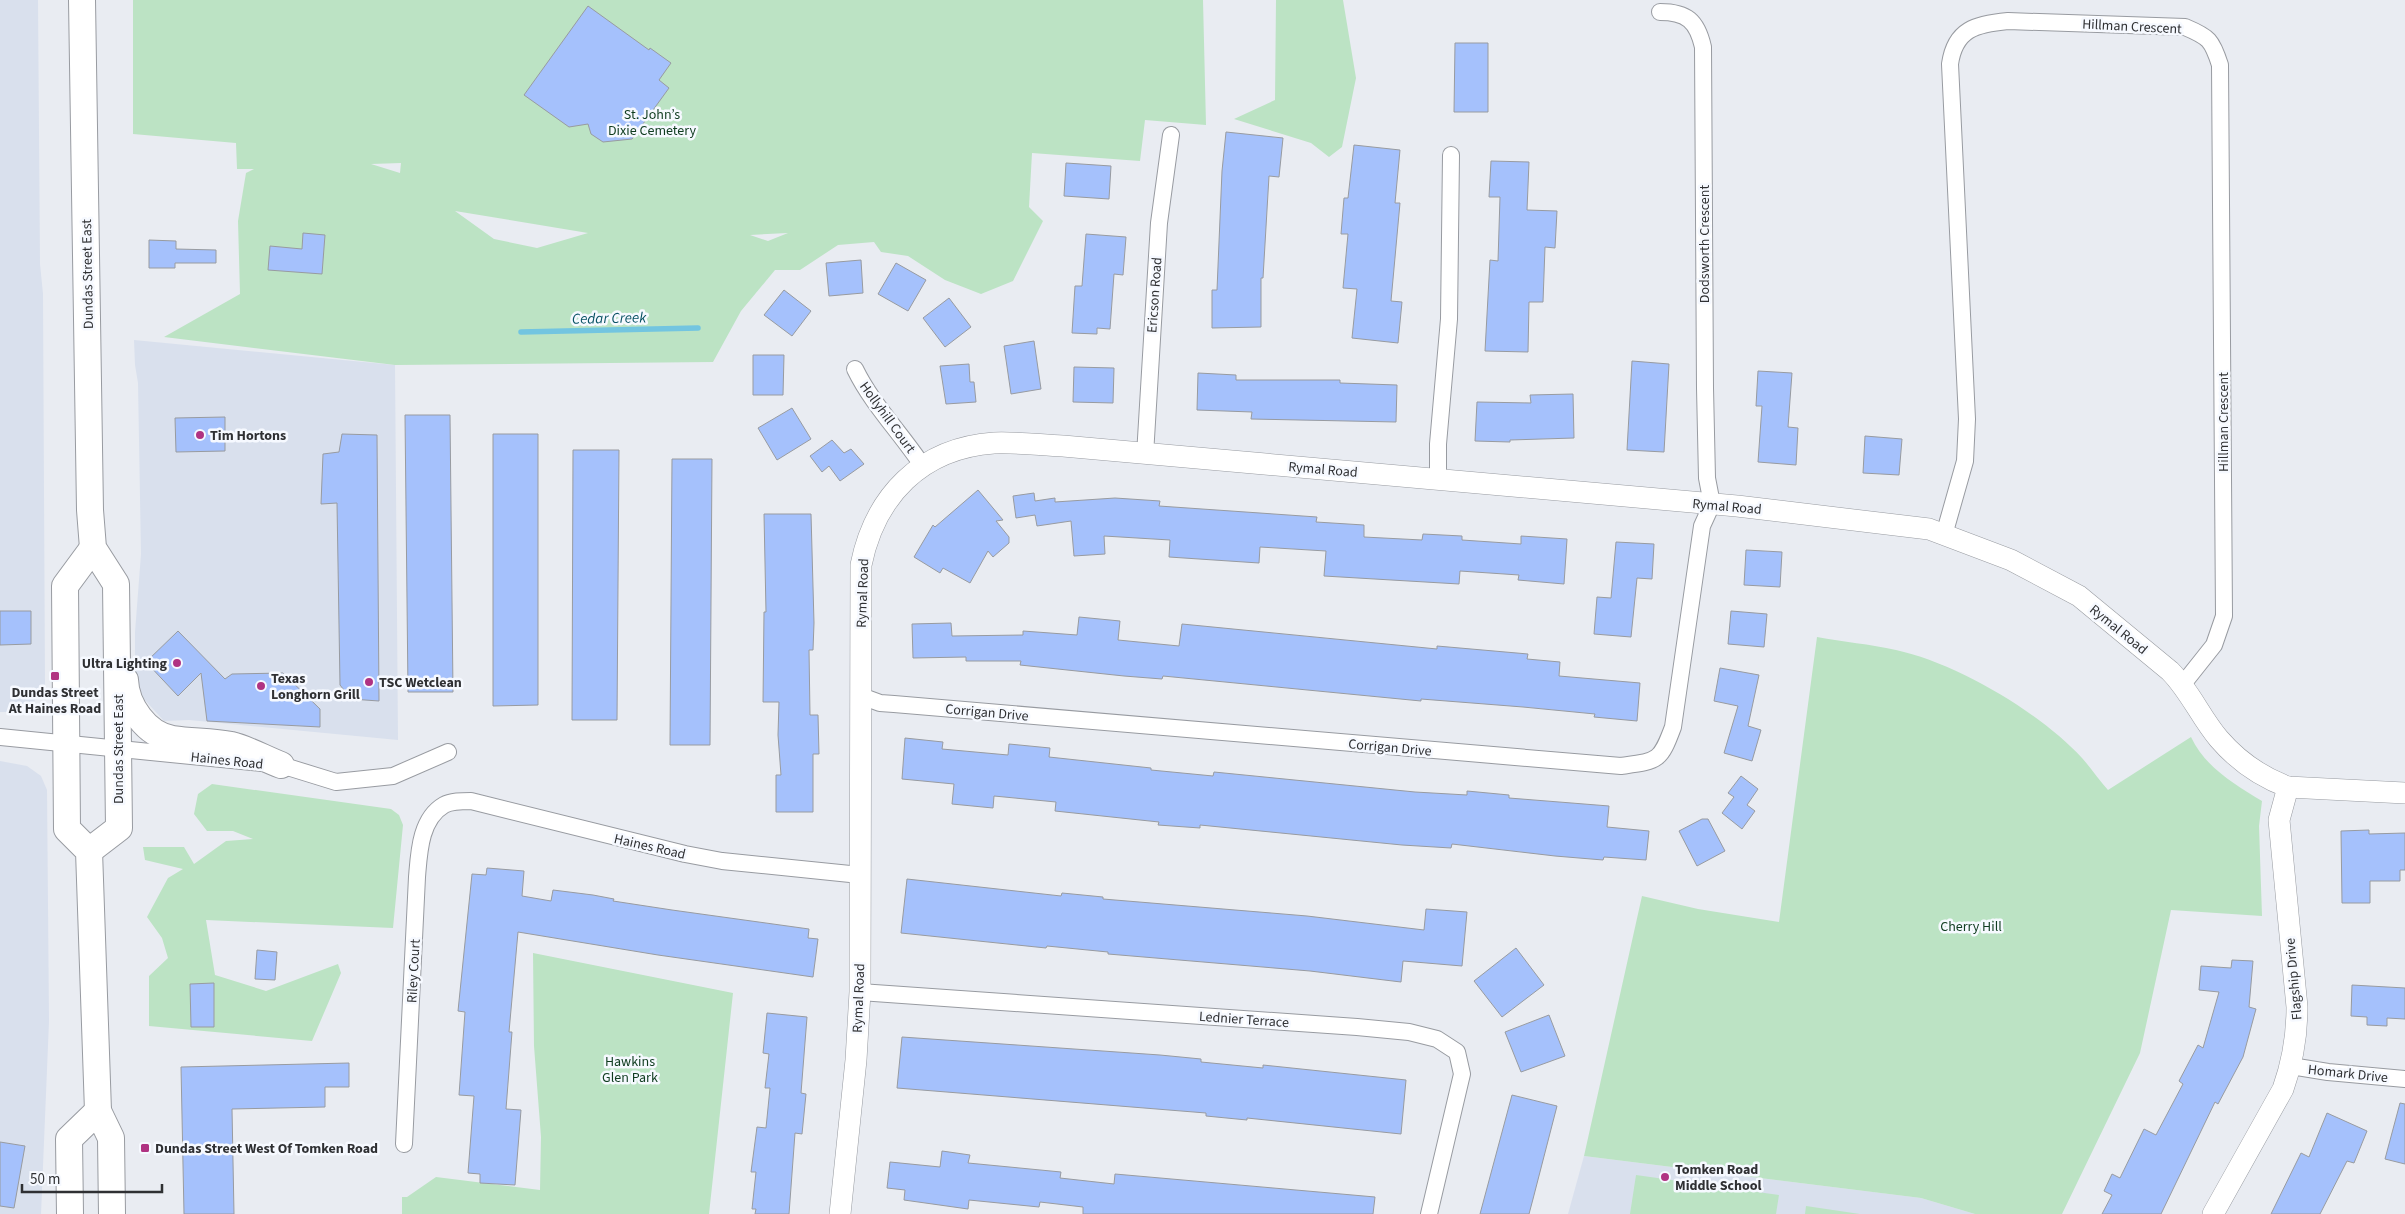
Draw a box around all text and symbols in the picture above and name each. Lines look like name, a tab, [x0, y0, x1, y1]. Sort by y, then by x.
street label: Hillman Crescent	[2082, 14, 2183, 40]
park label: St. John’s Dixie Cemetery	[608, 105, 696, 141]
street label: Dodsworth Crescent	[1695, 185, 1715, 303]
street label: Dundas Street East	[77, 219, 99, 329]
street label: Ericson Road	[1142, 256, 1168, 334]
water label: Cedar Creek	[572, 307, 647, 330]
street label: Hillman Crescent	[2214, 372, 2234, 472]
street label: Hollyhill Court	[854, 378, 920, 458]
place label: Tim Hortons	[210, 426, 286, 446]
marker: Tim Hortons	[194, 429, 206, 441]
street label: Rymal Road	[1287, 457, 1358, 483]
street label: Rymal Road	[1691, 494, 1762, 520]
street label: Rymal Road	[852, 558, 874, 628]
street label: Rymal Road	[2085, 600, 2152, 659]
place label: Ultra Lighting	[82, 654, 168, 674]
marker: Ultra Lighting	[171, 657, 183, 669]
place label: Texas Longhorn Grill	[271, 669, 360, 705]
marker: Dundas Street At Haines Road	[49, 670, 61, 682]
place label: TSC Wetclean	[379, 673, 462, 693]
marker: TSC Wetclean	[363, 676, 375, 688]
marker: Texas Longhorn Grill	[255, 680, 267, 692]
place label: Dundas Street At Haines Road	[8, 683, 101, 719]
street label: Dundas Street East	[109, 694, 129, 804]
street label: Corrigan Drive	[944, 699, 1029, 727]
street label: Corrigan Drive	[1347, 734, 1432, 762]
street label: Haines Road	[190, 747, 264, 775]
street label: Haines Road	[612, 829, 688, 865]
park label: Cherry Hill	[1940, 917, 2002, 937]
street label: Flagship Drive	[2280, 937, 2308, 1021]
street label: Riley Court	[402, 938, 426, 1004]
street label: Rymal Road	[848, 963, 870, 1033]
street label: Lednier Terrace	[1198, 1007, 1290, 1033]
park label: Hawkins Glen Park	[602, 1052, 658, 1088]
street label: Homark Drive	[2307, 1060, 2389, 1088]
place label: Dundas Street West Of Tomken Road	[155, 1139, 378, 1159]
marker: Dundas Street West Of Tomken Road	[139, 1142, 151, 1154]
place label: Tomken Road Middle School	[1675, 1160, 1762, 1196]
scale bar	[22, 1162, 162, 1194]
text: 50 m	[30, 1169, 60, 1190]
marker: Tomken Road Middle School	[1659, 1171, 1671, 1183]

